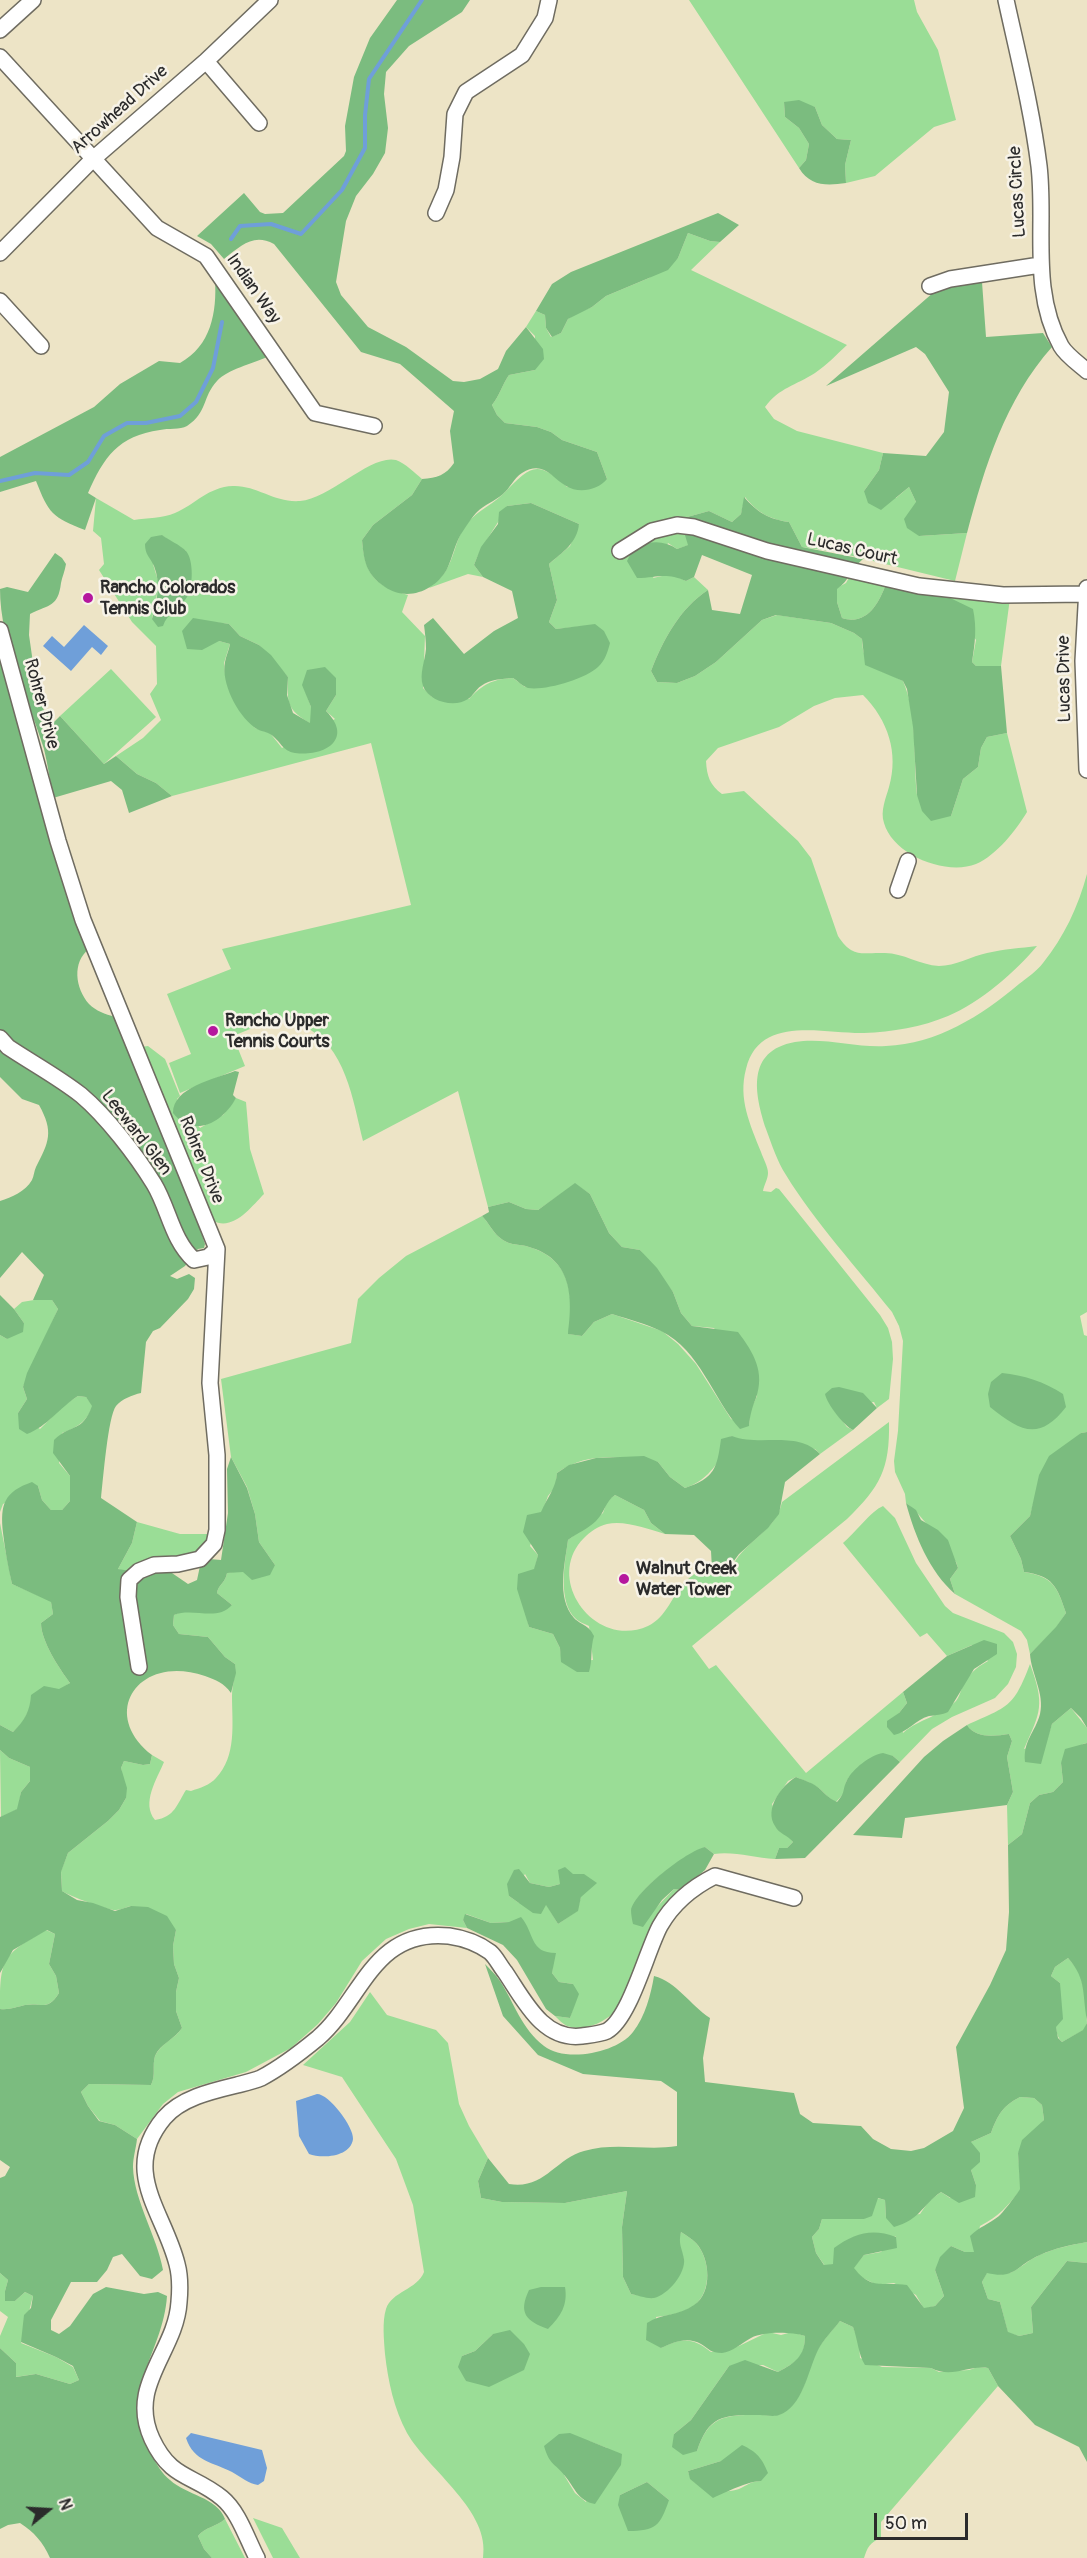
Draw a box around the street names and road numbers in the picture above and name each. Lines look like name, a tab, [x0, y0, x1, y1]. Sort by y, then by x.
street label: Arrowhead Drive	[67, 61, 173, 159]
street label: Lucas Circle	[1005, 146, 1031, 238]
street label: Indian Way	[221, 250, 285, 328]
street label: Lucas Court	[805, 529, 899, 571]
street label: Lucas Drive	[1053, 635, 1077, 723]
street label: Rohrer Drive	[19, 657, 63, 751]
street label: Leeward Glen	[96, 1086, 176, 1180]
street label: Rohrer Drive	[174, 1113, 228, 1207]

